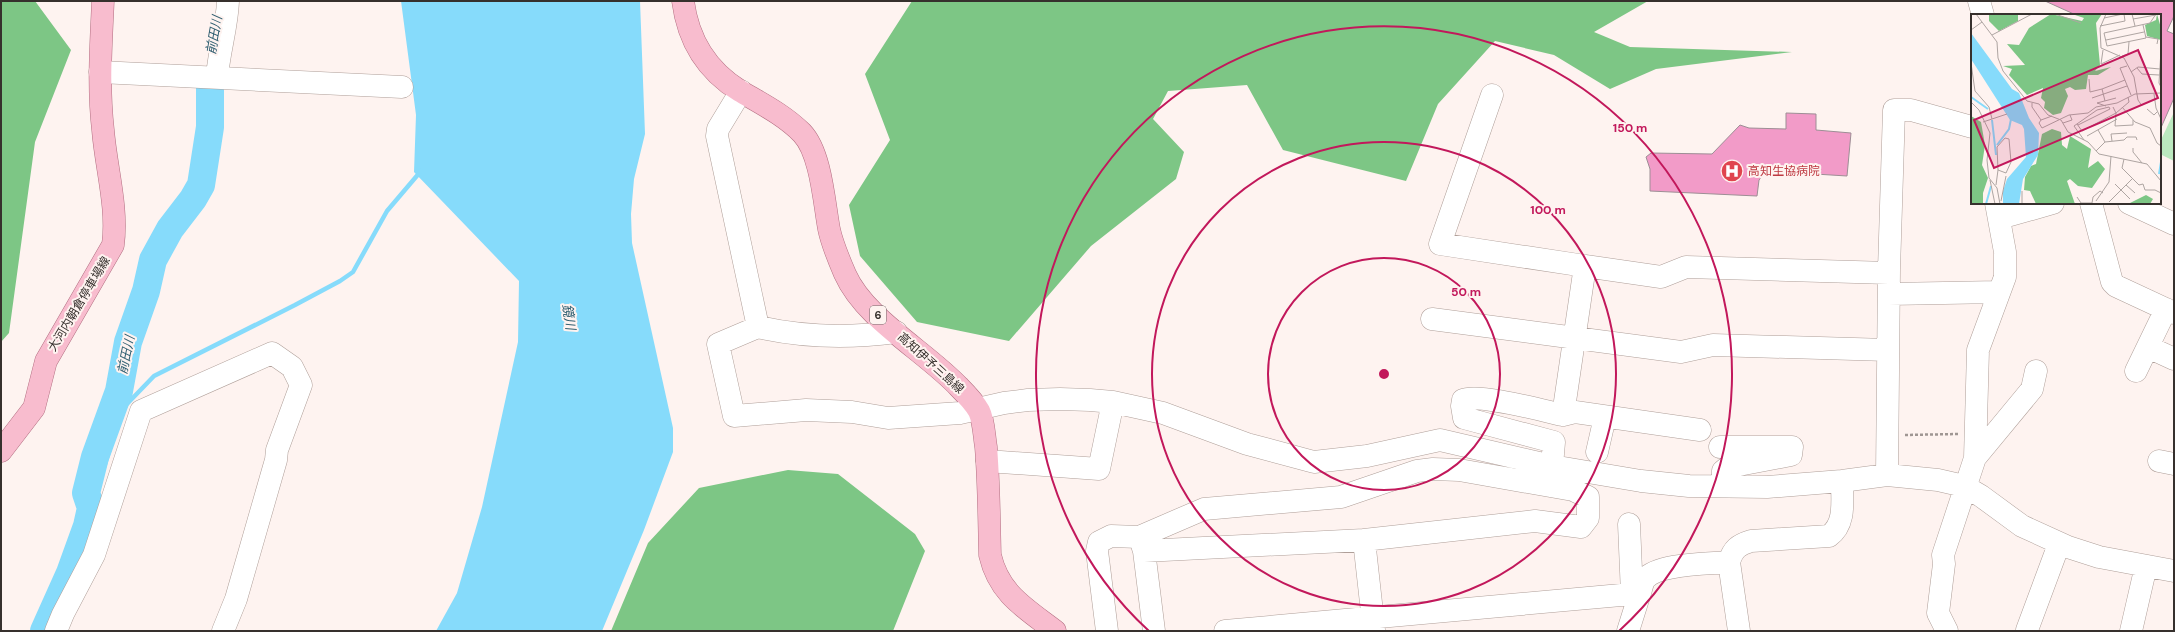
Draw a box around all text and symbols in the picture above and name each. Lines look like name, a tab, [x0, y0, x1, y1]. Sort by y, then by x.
water label: 前田川	[202, 12, 226, 56]
inset map	[1971, 14, 2161, 204]
text: 150 m	[1613, 120, 1647, 136]
hospital icon: 高知生協病院	[1719, 158, 1745, 184]
place label: 高知生協病院	[1748, 163, 1820, 179]
text: 100 m	[1530, 202, 1566, 218]
street label: 大河内朝倉停車場線	[44, 254, 114, 354]
text: 50 m	[1451, 284, 1481, 300]
water label: 鏡川	[559, 303, 580, 333]
road number: 6	[870, 306, 886, 324]
street label: 高知伊予三島線	[894, 329, 968, 397]
water label: 前田川	[114, 332, 139, 376]
centre of rings	[1377, 367, 1391, 381]

